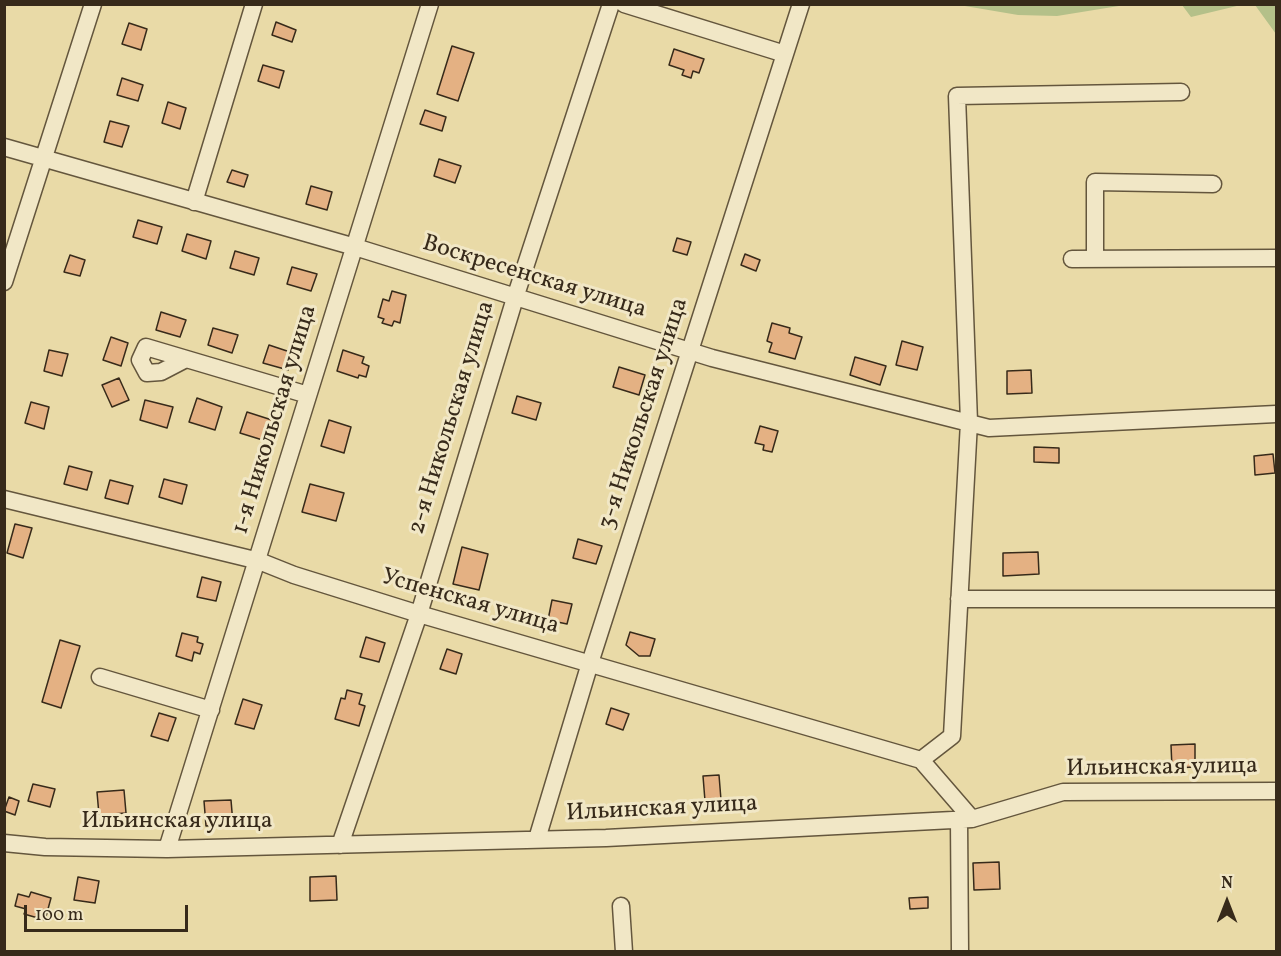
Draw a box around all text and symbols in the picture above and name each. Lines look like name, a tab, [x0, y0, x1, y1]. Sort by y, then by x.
street label: Воскресенская улица	[419, 230, 649, 326]
street label: 3-я Никольская улица	[594, 295, 696, 533]
street label: 2-я Никольская улица	[404, 298, 502, 538]
street label: 1-я Никольская улица	[227, 302, 325, 538]
street label: Успенская улица	[378, 564, 562, 642]
street label: Ильинская улица	[1066, 753, 1258, 785]
street label: Ильинская улица	[566, 791, 758, 829]
street label: Ильинская улица	[81, 809, 273, 837]
north arrow	[1197, 872, 1257, 932]
text: N	[1221, 873, 1233, 895]
scale bar	[27, 893, 190, 931]
text: 100 m	[35, 903, 84, 928]

